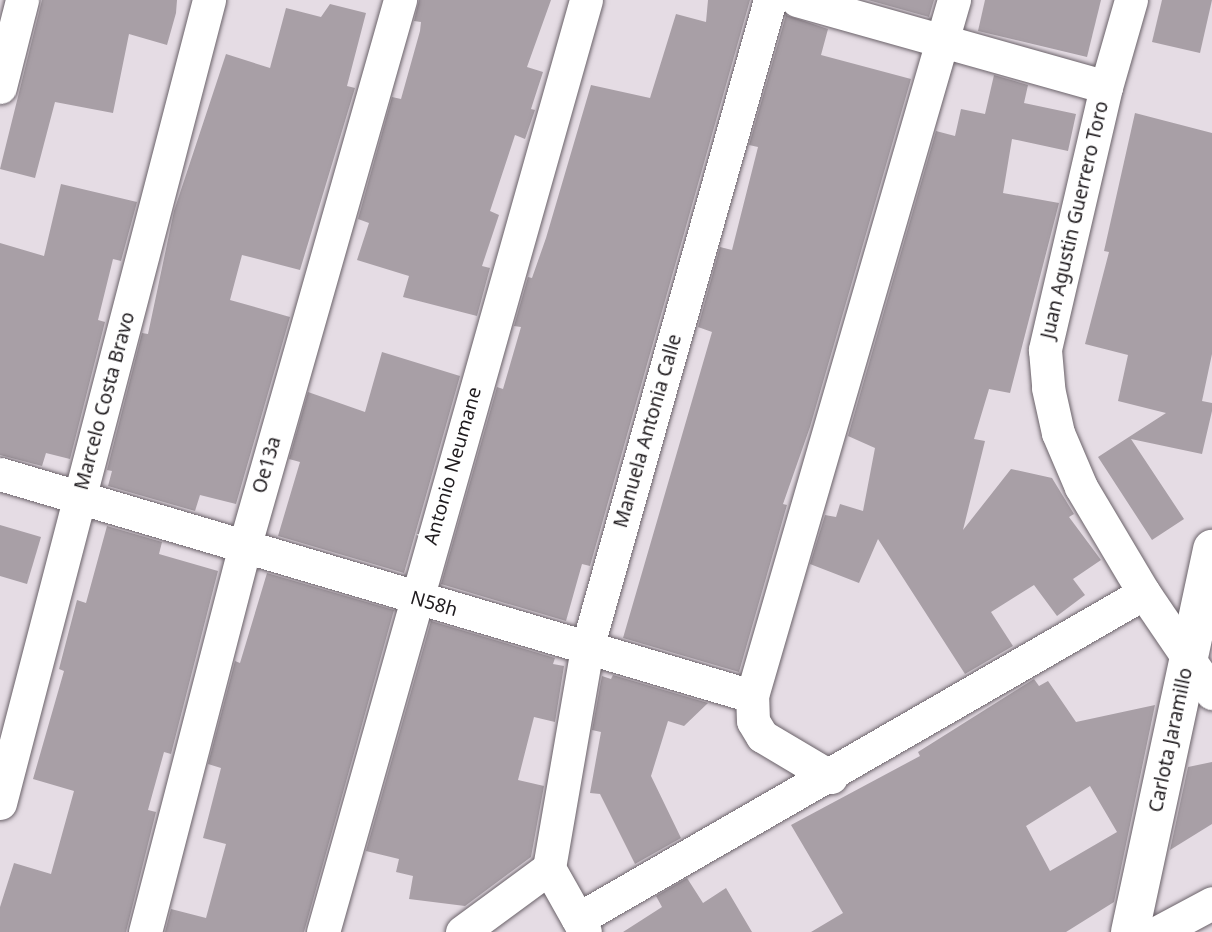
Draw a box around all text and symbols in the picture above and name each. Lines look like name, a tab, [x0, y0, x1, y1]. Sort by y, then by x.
street label: Juan Agustin Guerrero Toro	[1037, 99, 1113, 341]
street label: Marcelo Costa Bravo	[70, 310, 140, 492]
street label: Manuela Antonia Calle	[609, 332, 687, 530]
street label: Antonio Neumane	[420, 384, 486, 548]
street label: Oe13a	[248, 434, 286, 496]
street label: N58h	[408, 586, 460, 622]
street label: Carlota Jaramillo	[1145, 666, 1197, 814]

